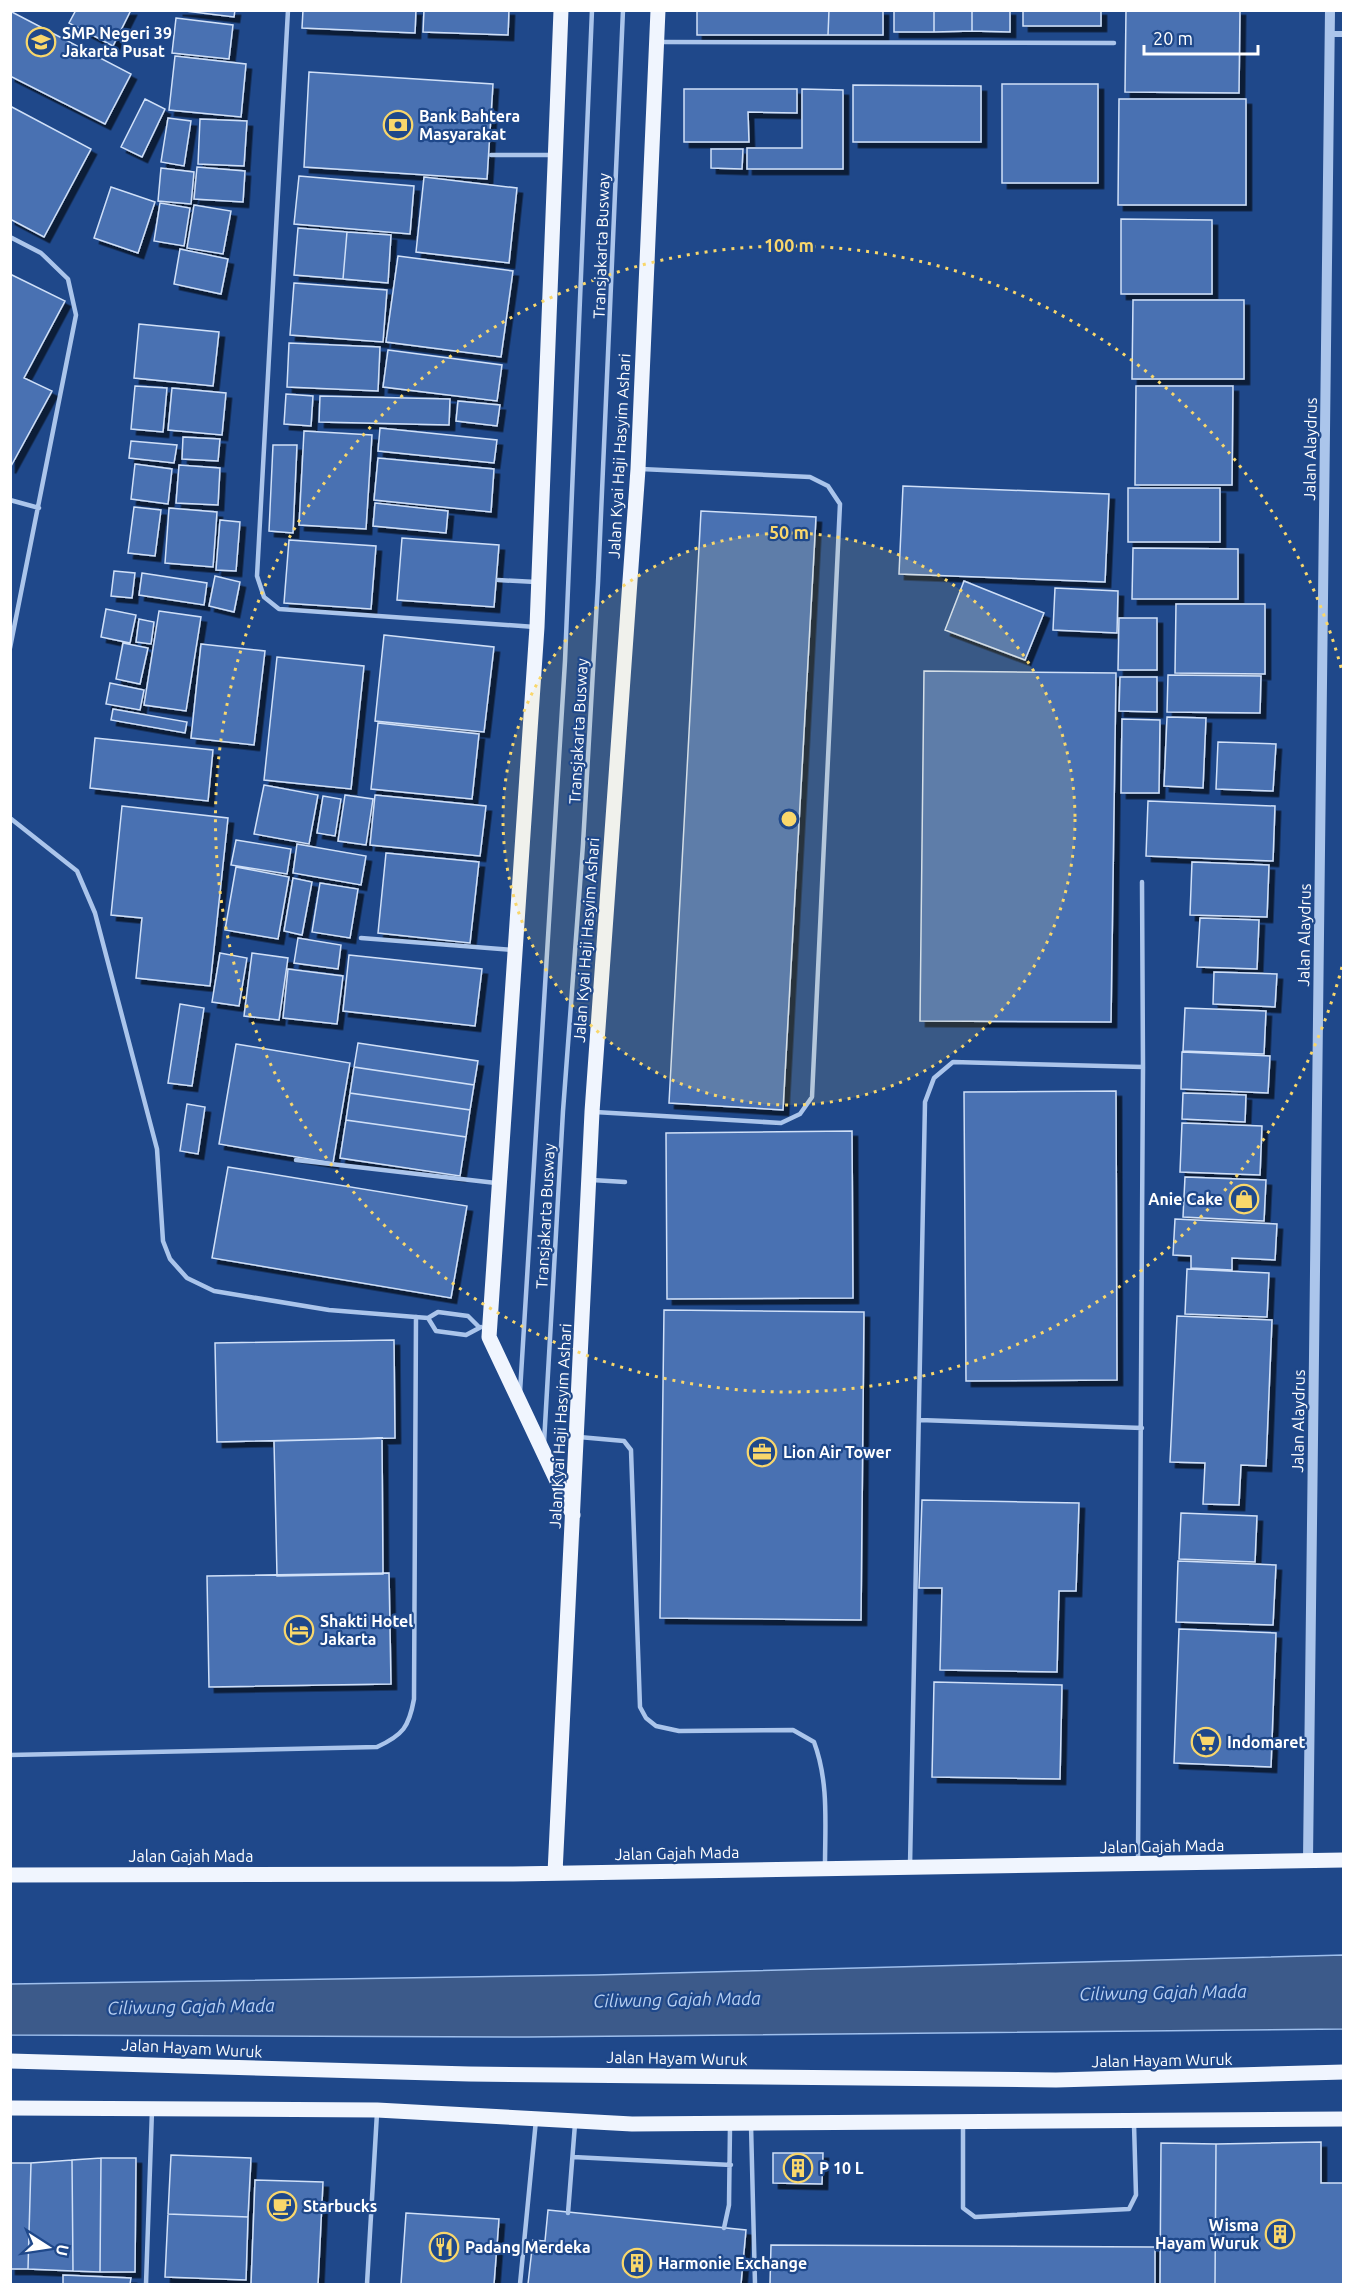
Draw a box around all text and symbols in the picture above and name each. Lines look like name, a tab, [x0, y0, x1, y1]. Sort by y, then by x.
scale bar	[1144, 18, 1258, 56]
place label: SMP Negeri 39 Jakarta Pusat	[62, 24, 172, 60]
school or university icon: SMP Negeri 39 Jakarta Pusat	[25, 26, 57, 58]
text: 20 m	[1153, 28, 1193, 48]
place label: Bank Bahtera Masyarakat	[419, 107, 520, 143]
bank icon: Bank Bahtera Masyarakat	[382, 109, 414, 141]
street label: Transjakarta Busway	[589, 173, 613, 319]
text: 100 m	[764, 235, 814, 255]
street label: Jalan Kyai Haji Hasyim Ashari	[605, 353, 633, 559]
street label: Jalan Alaydrus	[1300, 397, 1320, 501]
text: 50 m	[769, 522, 809, 542]
street label: Transjakarta Busway	[565, 657, 591, 804]
centre of rings	[779, 809, 799, 829]
street label: Jalan Kyai Haji Hasyim Ashari	[570, 837, 602, 1043]
street label: Jalan Alaydrus	[1294, 883, 1314, 987]
street label: Transjakarta Busway	[532, 1142, 558, 1289]
shop icon: Anie Cake	[1228, 1183, 1260, 1215]
place label: Anie Cake	[1148, 1190, 1223, 1208]
street label: Jalan Kyai Haji Hasyim Ashari	[546, 1323, 574, 1529]
street label: Jalan Alaydrus	[1288, 1369, 1308, 1473]
office icon: Lion Air Tower	[746, 1436, 778, 1468]
place label: Lion Air Tower	[783, 1443, 892, 1461]
place label: Shakti Hotel Jakarta	[320, 1612, 413, 1648]
hotel icon: Shakti Hotel Jakarta	[283, 1614, 315, 1646]
supermarket icon: Indomaret	[1190, 1726, 1222, 1758]
place label: Indomaret	[1227, 1733, 1306, 1751]
street label: Jalan Gajah Mada	[1099, 1836, 1225, 1856]
street label: Jalan Gajah Mada	[614, 1843, 740, 1863]
street label: Jalan Gajah Mada	[129, 1847, 253, 1865]
water label: Ciliwung Gajah Mada	[1079, 1981, 1247, 2003]
water label: Ciliwung Gajah Mada	[593, 1988, 761, 2010]
water label: Ciliwung Gajah Mada	[107, 1995, 275, 2017]
street label: Jalan Hayam Wuruk	[121, 2035, 263, 2061]
street label: Jalan Hayam Wuruk	[606, 2048, 748, 2068]
street label: Jalan Hayam Wuruk	[1091, 2050, 1233, 2070]
building icon: P 10 L	[782, 2152, 814, 2184]
place label: P 10 L	[819, 2159, 864, 2177]
cafe icon: Starbucks	[266, 2190, 298, 2222]
place label: Starbucks	[303, 2197, 377, 2215]
place label: Wisma Hayam Wuruk	[1155, 2216, 1259, 2252]
north arrow	[18, 2217, 78, 2277]
building icon: Wisma Hayam Wuruk	[1264, 2218, 1296, 2250]
restaurant icon: Padang Merdeka	[428, 2231, 460, 2263]
place label: Padang Merdeka	[465, 2238, 591, 2256]
text: U	[53, 2243, 73, 2257]
building icon: Harmonie Exchange	[621, 2247, 653, 2279]
place label: Harmonie Exchange	[658, 2254, 807, 2272]

